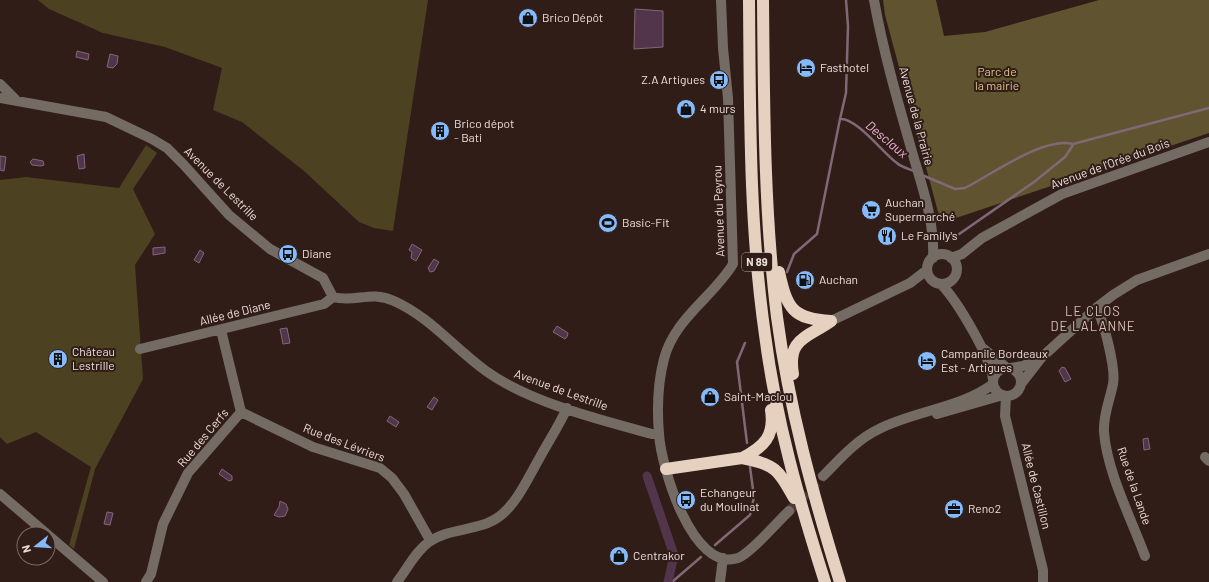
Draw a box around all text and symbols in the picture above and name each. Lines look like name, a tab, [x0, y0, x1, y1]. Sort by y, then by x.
shop icon: Brico Dépôt	[517, 7, 539, 29]
place label: Brico Dépôt	[542, 10, 603, 24]
hotel icon: Fasthotel	[795, 57, 817, 79]
place label: Fasthotel	[820, 60, 869, 74]
park label: Parc de la mairie	[975, 64, 1019, 92]
street label: Avenue de la Prairie	[897, 65, 937, 167]
bus stop icon: Z.A Artigues	[708, 69, 730, 91]
place label: Z.A Artigues	[641, 72, 705, 86]
shop icon: 4 murs	[675, 98, 697, 120]
place label: 4 murs	[700, 101, 736, 115]
place label: Brico dépot - Bati	[454, 116, 514, 144]
water label: Desclaux	[863, 117, 912, 162]
building icon: Brico dépot - Bati	[429, 120, 451, 142]
street label: Avenue de l'Orée du Bois	[1048, 135, 1171, 191]
street label: Avenue de Lestrille	[182, 144, 261, 223]
street label: Avenue du Peyrou	[709, 165, 727, 257]
place label: Auchan Supermarché	[885, 195, 955, 223]
supermarket icon: Auchan Supermarché	[860, 199, 882, 221]
sports icon: Basic-Fit	[597, 212, 619, 234]
place label: Basic-Fit	[622, 215, 670, 229]
restaurant icon: Le Family's	[876, 225, 898, 247]
place label: Le Family's	[901, 228, 958, 242]
bus stop icon: Diane	[277, 243, 299, 265]
place label: Diane	[302, 246, 331, 260]
road number: N 89	[742, 253, 772, 271]
fuel station icon: Auchan	[794, 269, 816, 291]
place label: Auchan	[819, 272, 858, 286]
street label: Allée de Diane	[198, 296, 272, 328]
district label: LE CLOS DE LALANNE	[1050, 303, 1136, 334]
place label: Château Lestrille	[72, 344, 115, 372]
place label: Campanile Bordeaux Est - Artigues	[941, 346, 1048, 374]
building icon: Château Lestrille	[47, 348, 69, 370]
hotel icon: Campanile Bordeaux Est - Artigues	[916, 350, 938, 372]
street label: Avenue de Lestrille	[513, 366, 610, 412]
shop icon: Saint-Maclou	[699, 386, 721, 408]
place label: Saint-Maclou	[724, 389, 792, 403]
street label: Rue des Cerfs	[174, 405, 231, 469]
street label: Rue des Lévriers	[302, 420, 387, 464]
street label: Allée de Castillon	[1019, 441, 1054, 530]
street label: Rue de la Lande	[1115, 445, 1155, 526]
place label: Echangeur du Moulinat	[700, 485, 760, 513]
bus stop icon: Echangeur du Moulinat	[675, 489, 697, 511]
office icon: Reno2	[943, 498, 965, 520]
place label: Reno2	[968, 501, 1001, 515]
north arrow	[16, 526, 56, 566]
text: N	[19, 544, 33, 554]
shop icon: Centrakor	[608, 545, 630, 567]
place label: Centrakor	[633, 548, 685, 562]

